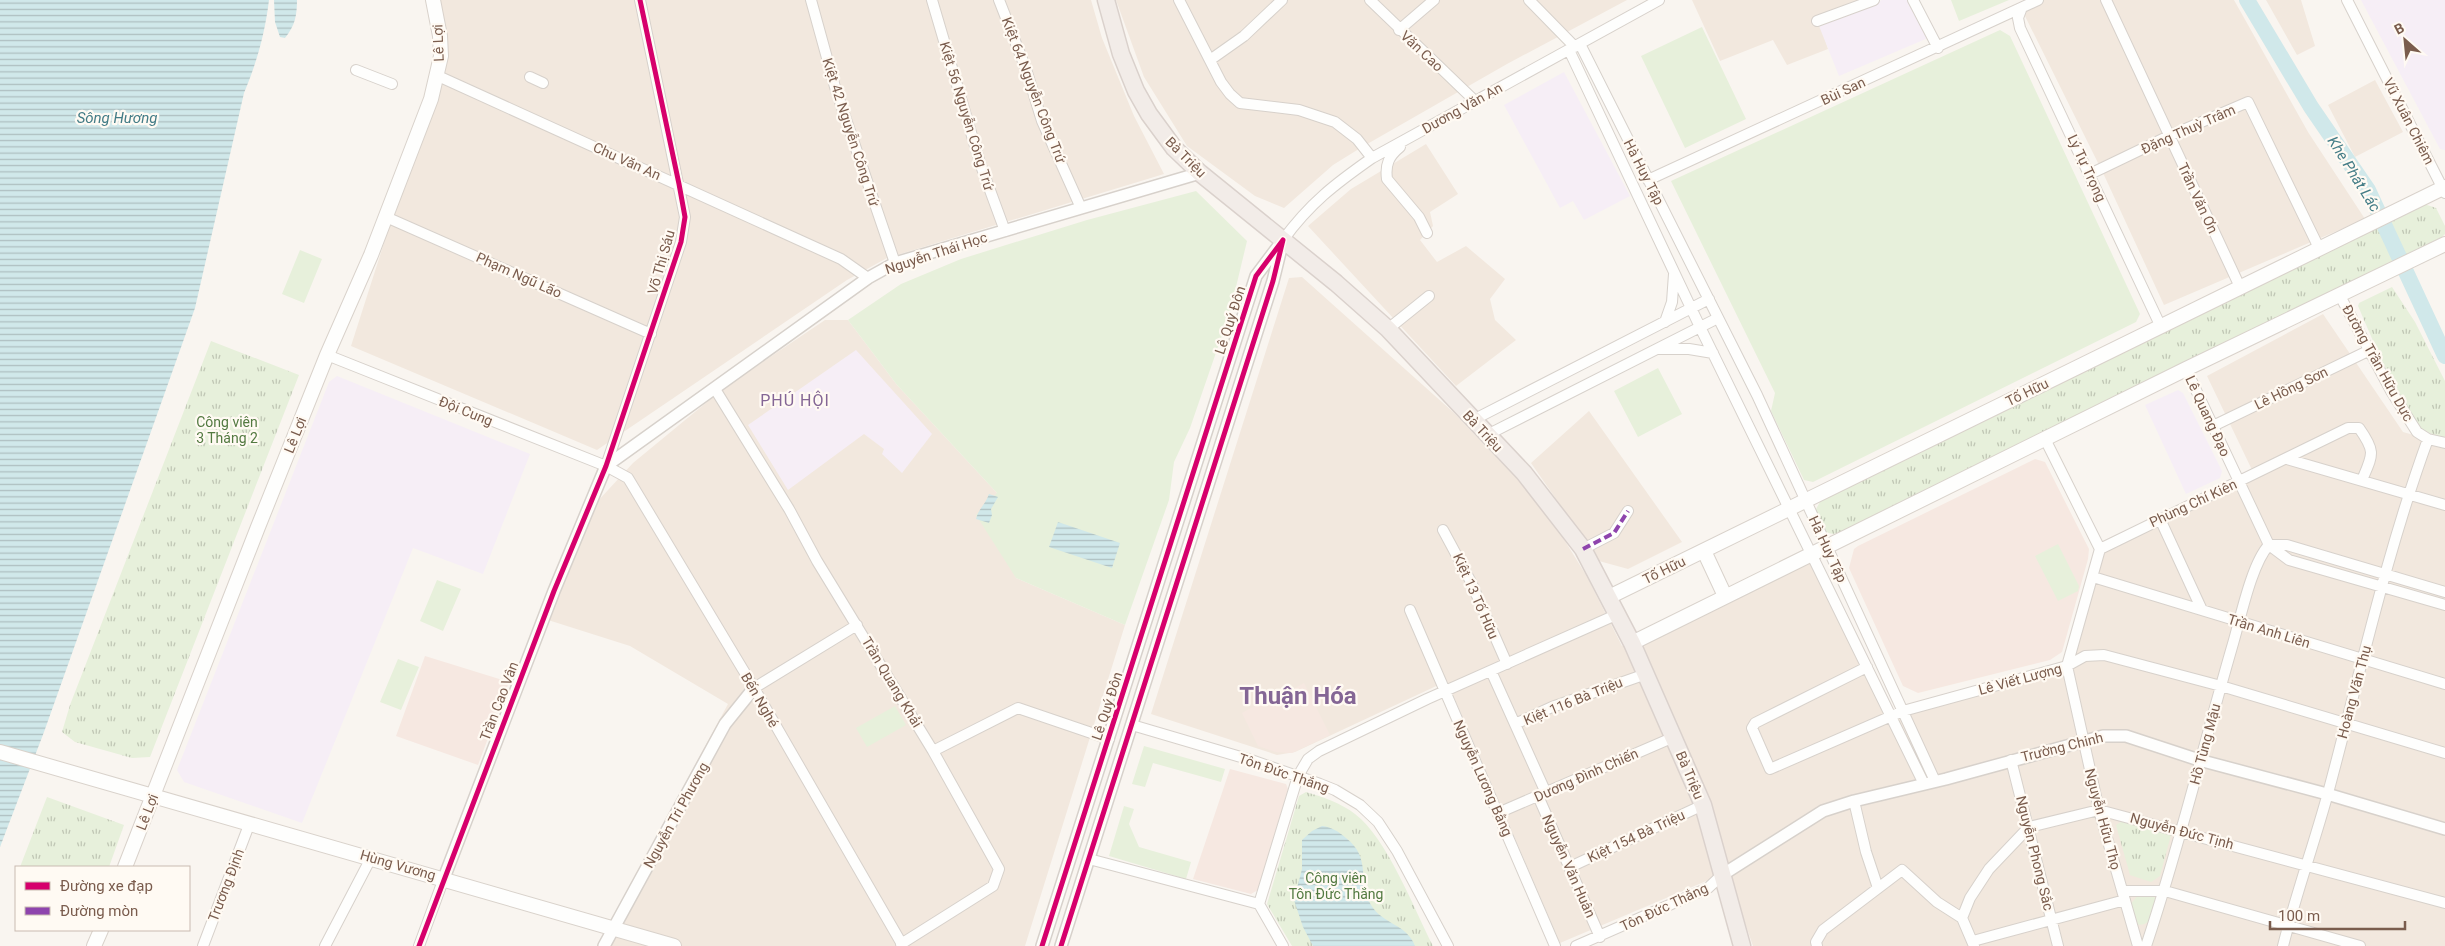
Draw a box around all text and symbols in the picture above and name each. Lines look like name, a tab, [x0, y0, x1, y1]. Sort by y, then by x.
street label: Kiệt 64 Nguyễn Công Trứ	[999, 15, 1069, 165]
north arrow	[2380, 15, 2430, 65]
text: B	[2391, 19, 2407, 38]
street label: Lê Lợi	[429, 24, 447, 62]
street label: Văn Cao	[1397, 27, 1447, 75]
street label: Kiệt 56 Nguyễn Công Trứ	[937, 40, 997, 193]
street label: Kiệt 42 Nguyễn Công Trứ	[819, 56, 883, 208]
street label: Bùi San	[1818, 74, 1868, 108]
street label: Vũ Xuân Chiêm	[2380, 75, 2438, 167]
street label: Dương Văn An	[1419, 79, 1505, 137]
street label: Đặng Thuỳ Trâm	[2138, 101, 2238, 157]
water label: Sông Hương	[77, 109, 157, 127]
street label: Lý Tự Trọng	[2065, 132, 2109, 204]
street label: Bà Triệu	[1162, 133, 1210, 181]
water label: Khe Phát Lác	[2324, 133, 2384, 215]
street label: Hà Huy Tập	[1621, 136, 1667, 208]
street label: Chu Văn An	[591, 139, 663, 183]
street label: Trần Văn Ơn	[2175, 160, 2221, 236]
street label: Võ Thị Sáu	[644, 228, 678, 296]
street label: Nguyễn Thái Học	[883, 229, 989, 277]
street label: Phạm Ngũ Lão	[474, 249, 564, 301]
street label: Lê Quý Đôn	[1211, 284, 1249, 356]
street label: Đường Trần Hữu Dực	[2339, 302, 2417, 424]
street label: Lê Hồng Sơn	[2252, 363, 2330, 413]
street label: Lê Quang Đạo	[2182, 373, 2234, 459]
street label: Tố Hữu	[2003, 375, 2051, 409]
district label: PHÚ HỘI	[760, 390, 830, 410]
street label: Đội Cung	[437, 393, 495, 429]
street label: Bà Triệu	[1460, 407, 1506, 455]
park label: Công viên 3 Tháng 2	[196, 414, 258, 446]
street label: Lê Lợi	[281, 415, 309, 455]
street label: Phùng Chí Kiên	[2147, 476, 2239, 530]
street label: Hà Huy Tập	[1806, 513, 1850, 585]
street label: Kiệt 13 Tố Hữu	[1450, 551, 1502, 641]
street label: Tố Hữu	[1640, 553, 1688, 587]
street label: Trần Anh Liên	[2226, 611, 2312, 651]
street label: Trần Quang Khải	[859, 634, 925, 730]
street label: Hoàng Văn Thụ	[2334, 644, 2374, 740]
street label: Trần Cao Vân	[477, 659, 521, 743]
street label: Lê Viết Lượng	[1977, 660, 2063, 698]
street label: Bến Nghé	[738, 670, 782, 730]
street label: Lê Quý Đôn	[1088, 670, 1126, 742]
street label: Kiệt 116 Bà Triệu	[1521, 674, 1625, 728]
district label: Thuận Hóa	[1239, 682, 1357, 710]
street label: Hồ Tùng Mậu	[2187, 702, 2223, 786]
street label: Nguyễn Lương Bằng	[1450, 717, 1516, 839]
street label: Trường Chinh	[2019, 729, 2105, 765]
street label: Dương Đình Chiến	[1532, 745, 1640, 805]
street label: Bà Triệu	[1673, 749, 1707, 801]
street label: Tôn Đức Thắng	[1237, 750, 1331, 796]
street label: Nguyễn Tri Phương	[640, 759, 712, 871]
street label: Nguyễn Hữu Thọ	[2082, 767, 2124, 871]
street label: Lê Lợi	[133, 792, 161, 832]
street label: Nguyễn Phong Sắc	[2013, 794, 2057, 912]
street label: Kiệt 154 Bà Triệu	[1585, 806, 1687, 866]
street label: Nguyễn Đức Tịnh	[2128, 809, 2236, 853]
street label: Nguyễn Văn Huân	[1539, 812, 1599, 920]
street label: Trương Định	[205, 846, 247, 924]
street label: Hùng Vương	[358, 847, 438, 883]
legend	[15, 866, 190, 931]
park label: Công viên Tôn Đức Thắng	[1289, 870, 1383, 902]
text: Đường xe đạp	[60, 877, 153, 895]
street label: Tôn Đức Thắng	[1618, 880, 1710, 934]
scale bar	[2270, 898, 2405, 930]
text: Đường mòn	[60, 902, 138, 920]
text: 100 m	[2278, 907, 2320, 925]

